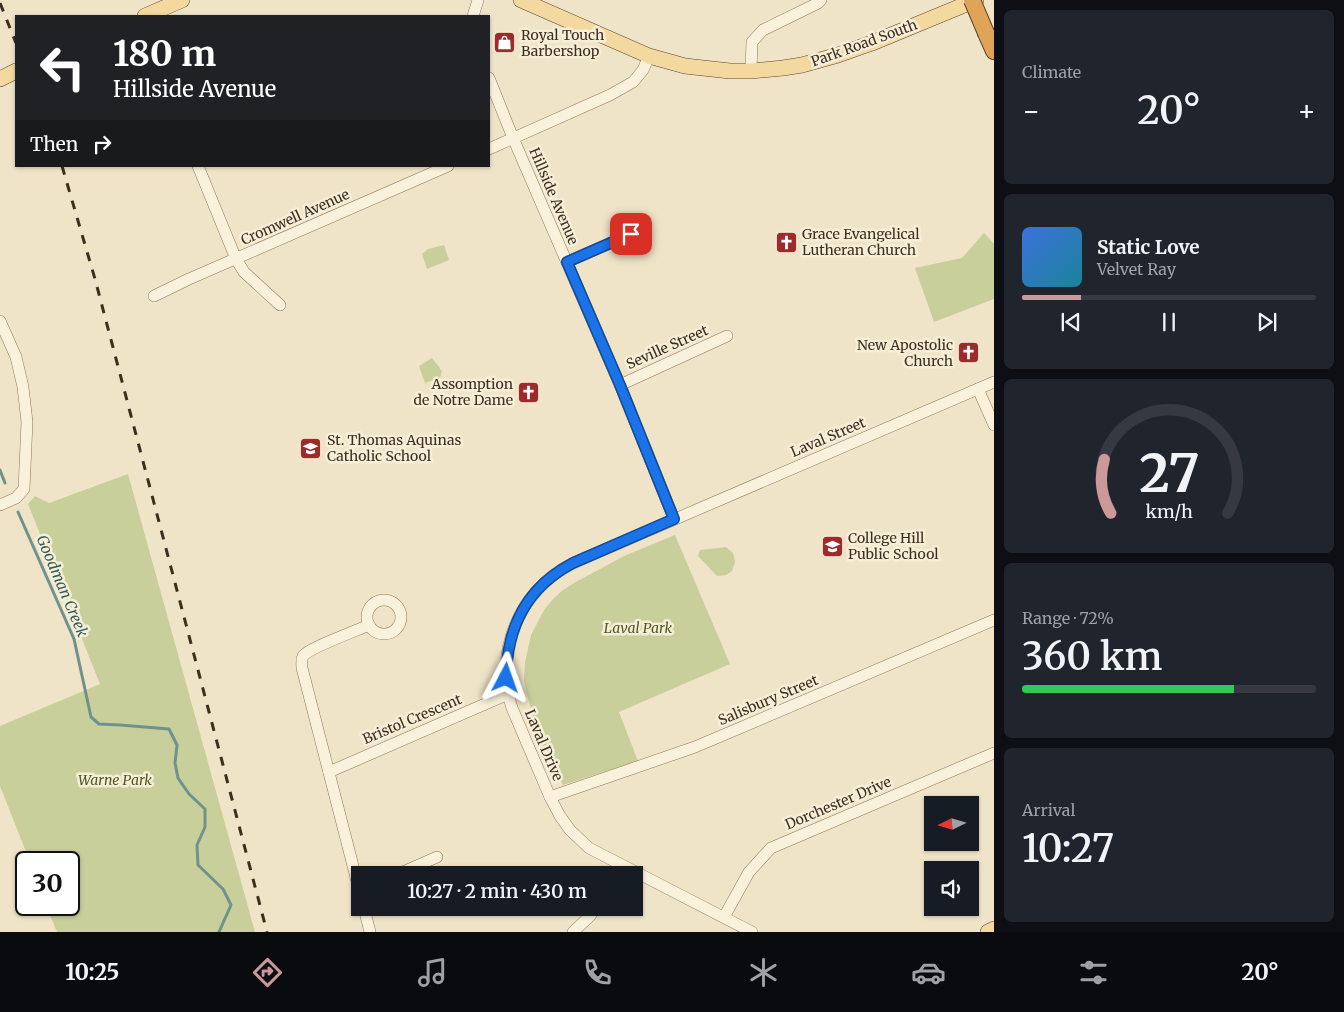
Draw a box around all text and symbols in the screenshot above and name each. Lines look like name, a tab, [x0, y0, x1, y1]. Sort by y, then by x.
street label: Park Road South	[808, 15, 920, 71]
place label: Royal Touch Barbershop	[521, 26, 604, 60]
shop icon: Royal Touch Barbershop	[493, 31, 517, 55]
text: 180 m	[113, 32, 216, 76]
icon: left	[30, 35, 95, 100]
text: Climate	[1022, 62, 1081, 82]
text: Hillside Avenue	[113, 75, 276, 103]
text: 20°	[1137, 87, 1201, 134]
text: −	[1022, 93, 1041, 129]
text: +	[1297, 93, 1316, 129]
icon: right	[88, 130, 116, 158]
text: Then	[30, 132, 78, 156]
street label: Hillside Avenue	[525, 145, 583, 247]
street label: Cromwell Avenue	[238, 185, 352, 249]
pin	[610, 213, 652, 255]
icon: arrive	[617, 220, 645, 248]
place label: Grace Evangelical Lutheran Church	[802, 225, 920, 259]
church icon: Grace Evangelical Lutheran Church	[774, 230, 798, 254]
text: Static Love	[1097, 235, 1200, 259]
text: Velvet Ray	[1097, 259, 1176, 279]
icon: previous	[1057, 308, 1085, 336]
icon: pause	[1155, 308, 1183, 336]
icon: next	[1253, 308, 1281, 336]
street label: Seville Street	[623, 321, 711, 373]
place label: New Apostolic Church	[857, 336, 953, 370]
church icon: New Apostolic Church	[957, 341, 981, 365]
place label: Assomption de Notre Dame	[414, 375, 513, 409]
church icon: Assomption de Notre Dame	[517, 380, 541, 404]
street label: Laval Street	[788, 413, 869, 461]
place label: St. Thomas Aquinas Catholic School	[327, 431, 461, 465]
school or university icon: St. Thomas Aquinas Catholic School	[299, 436, 323, 460]
text: 27	[1139, 441, 1199, 506]
text: km/h	[1145, 500, 1193, 523]
place label: College Hill Public School	[848, 529, 939, 563]
water label: Goodman Creek	[32, 532, 93, 640]
school or university icon: College Hill Public School	[820, 534, 844, 558]
text: Range · 72%	[1022, 608, 1114, 628]
park label: Laval Park	[604, 619, 673, 637]
text: 360 km	[1022, 633, 1162, 680]
position arrow	[479, 651, 531, 703]
street label: Salisbury Street	[715, 671, 821, 729]
street label: Bristol Crescent	[360, 690, 465, 748]
street label: Laval Drive	[521, 707, 567, 783]
park label: Warne Park	[78, 771, 152, 789]
street label: Dorchester Drive	[782, 773, 894, 833]
north arrow	[924, 796, 979, 851]
map controls	[924, 796, 979, 916]
text: Arrival	[1022, 800, 1075, 820]
text: 10:27	[1022, 825, 1114, 872]
speed limit sign: 30	[15, 851, 80, 916]
button: sound	[924, 861, 979, 916]
text: 10:27 · 2 min · 430 m	[407, 879, 587, 903]
icon: directions	[250, 955, 285, 990]
icon: music	[415, 955, 450, 990]
icon: phone	[580, 955, 615, 990]
icon: climate	[746, 955, 781, 990]
icon: car	[911, 955, 946, 990]
icon: filters	[1076, 955, 1111, 990]
text: 10:25	[65, 958, 119, 986]
text: 20°	[1242, 958, 1279, 986]

